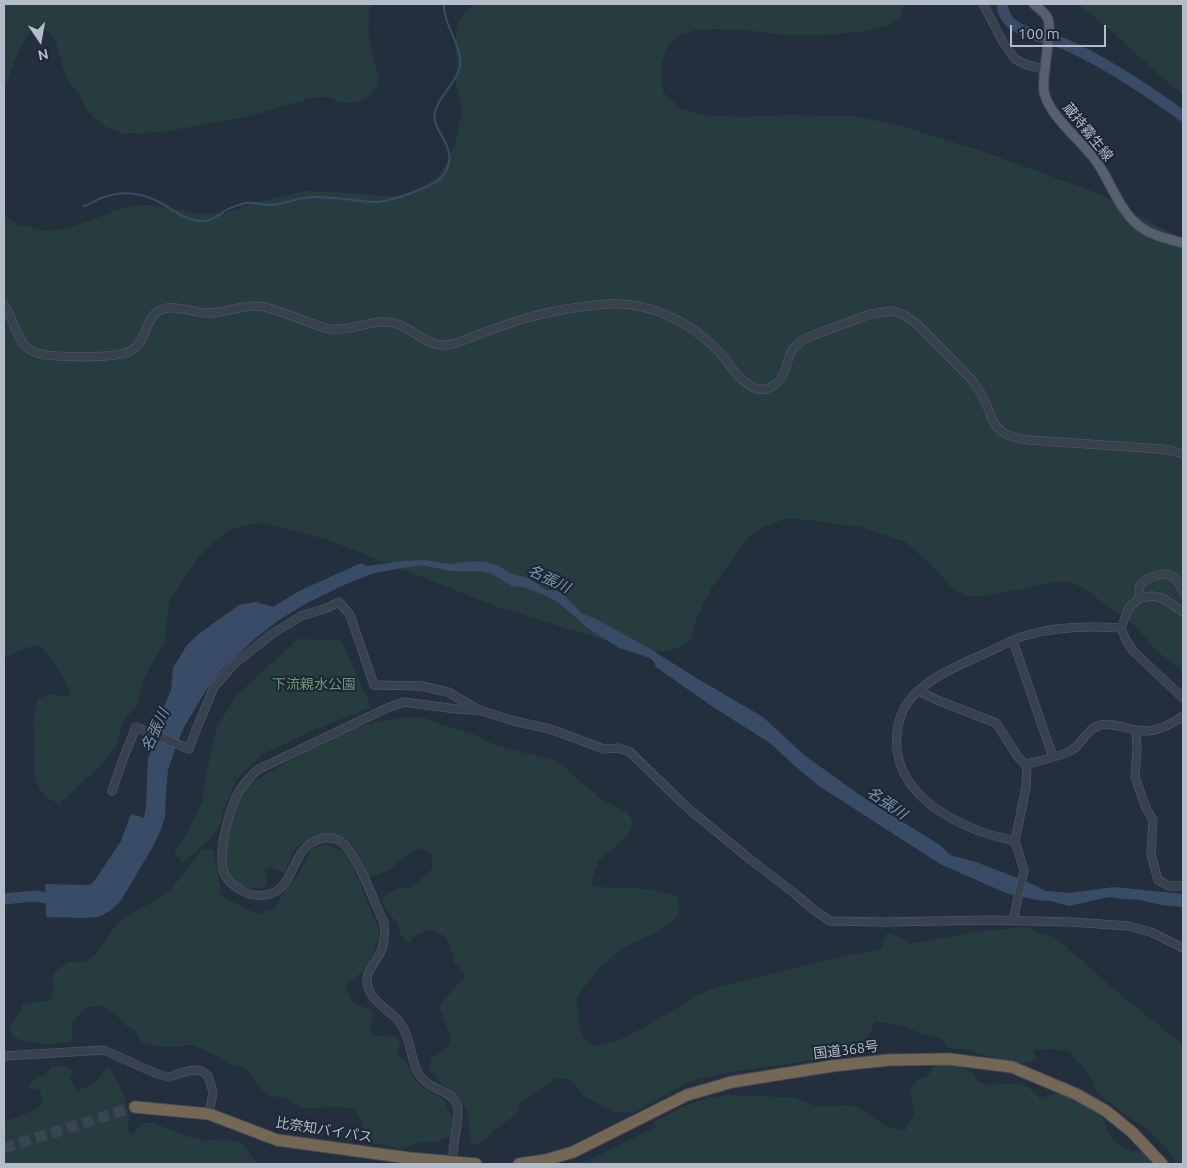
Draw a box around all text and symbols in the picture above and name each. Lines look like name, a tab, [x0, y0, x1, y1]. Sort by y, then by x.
north arrow	[15, 15, 65, 65]
scale bar	[1012, 15, 1108, 47]
text: 100 m	[1018, 25, 1060, 42]
text: N	[36, 46, 50, 64]
street label: 蔵持霧生線	[1059, 100, 1117, 164]
water label: 名張川	[525, 561, 573, 597]
park label: 下流親水公園	[272, 676, 356, 692]
water label: 名張川	[137, 706, 173, 754]
water label: 名張川	[863, 783, 911, 823]
street label: 国道368号	[812, 1038, 880, 1062]
street label: 比奈知バイパス	[274, 1114, 374, 1146]

